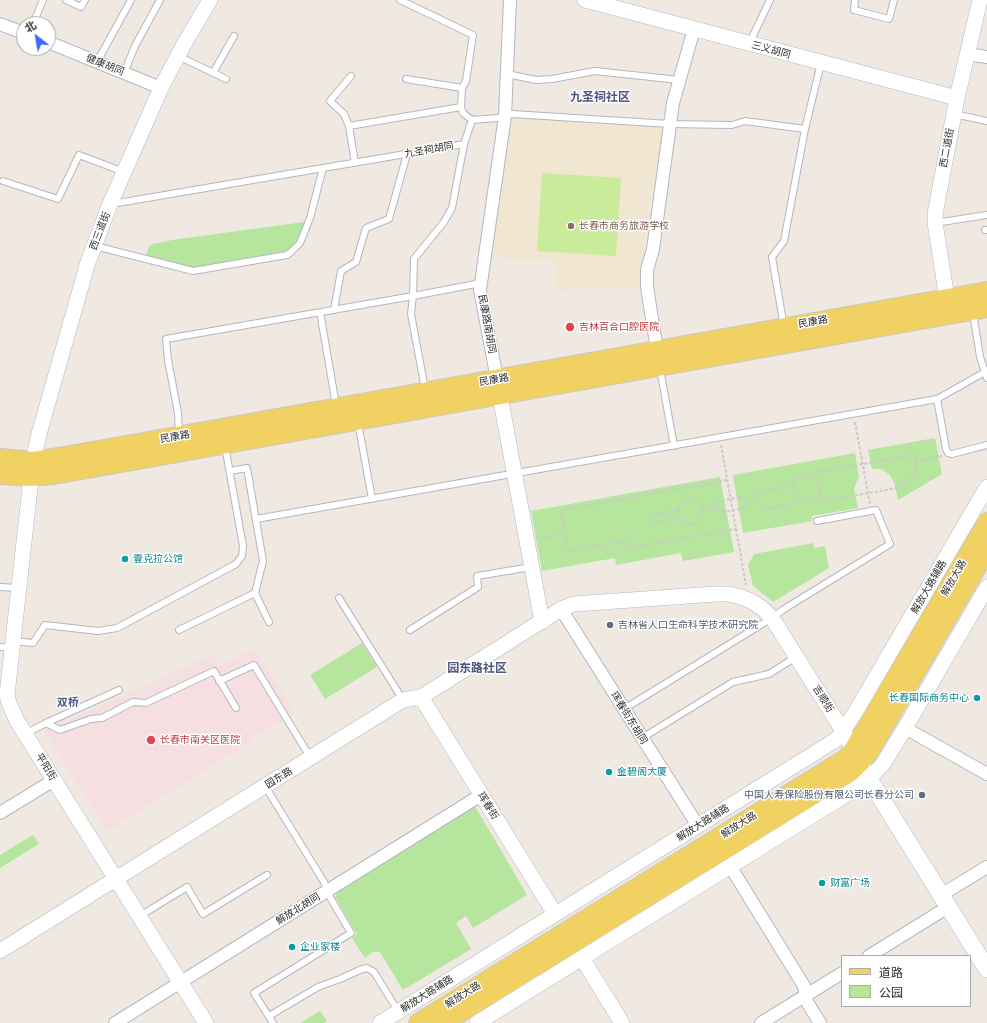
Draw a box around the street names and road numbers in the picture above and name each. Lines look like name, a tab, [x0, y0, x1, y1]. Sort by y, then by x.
street label: 三义胡同	[750, 39, 792, 61]
street label: 健康胡同	[84, 52, 126, 78]
street label: 西二道街	[937, 127, 957, 169]
street label: 九圣祠胡同	[403, 140, 455, 160]
street label: 西三道街	[87, 210, 113, 252]
street label: 民康路南胡同	[476, 293, 498, 355]
street label: 民康路	[797, 313, 829, 331]
street label: 民康路	[478, 371, 510, 389]
street label: 民康路	[159, 428, 191, 446]
street label: 解放大路辅路	[909, 558, 949, 616]
street label: 解放大路	[939, 558, 969, 598]
street label: 吉顺街	[810, 683, 836, 715]
street label: 珲春街东胡同	[608, 689, 650, 747]
street label: 平阳街	[33, 751, 59, 783]
street label: 园东路	[263, 765, 295, 791]
street label: 珲春街	[475, 790, 501, 822]
street label: 解放大路辅路	[674, 802, 732, 844]
street label: 解放大路	[719, 809, 759, 841]
street label: 解放北胡同	[274, 891, 322, 927]
street label: 解放大路辅路	[398, 973, 456, 1015]
street label: 解放大路	[443, 979, 483, 1011]

